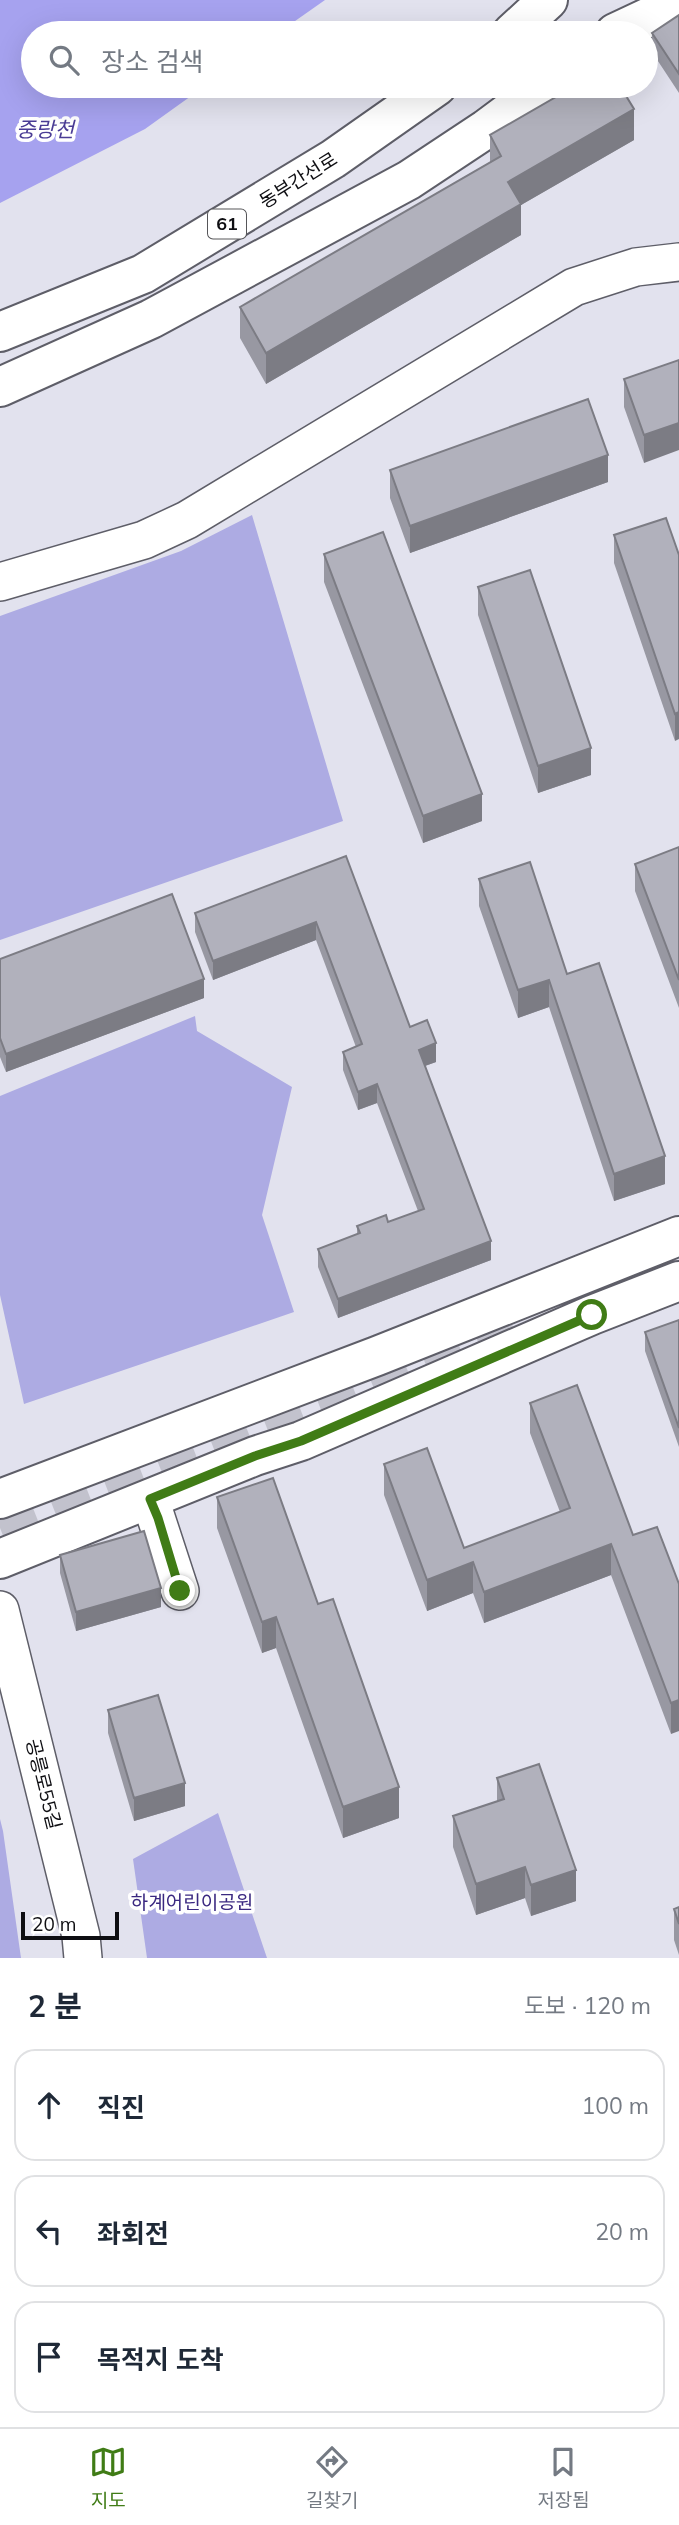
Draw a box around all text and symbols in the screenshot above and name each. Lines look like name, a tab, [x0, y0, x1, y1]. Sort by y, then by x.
search box	[21, 21, 658, 98]
icon: search	[45, 41, 83, 79]
text: 장소 검색	[101, 45, 203, 78]
water label: 중랑천	[16, 116, 77, 142]
street label: 동부간선로	[255, 147, 341, 213]
road number: 61	[208, 210, 246, 238]
route start	[576, 1299, 607, 1330]
route end	[164, 1575, 195, 1606]
street label: 공릉로55길	[21, 1736, 67, 1832]
park label: 하계어린이공원	[131, 1890, 253, 1914]
scale bar	[21, 1909, 119, 1941]
text: 20 m	[32, 1912, 76, 1936]
text: 2 분	[28, 1987, 82, 2025]
text: 도보 · 120 m	[524, 1991, 651, 2020]
icon: ahead	[30, 2086, 68, 2124]
text: 직진	[97, 2091, 145, 2124]
text: 100 m	[581, 2091, 649, 2120]
icon: left	[30, 2212, 68, 2250]
text: 좌회전	[97, 2217, 169, 2250]
text: 20 m	[595, 2217, 649, 2246]
icon: arrive	[30, 2338, 68, 2376]
text: 목적지 도착	[97, 2343, 224, 2376]
tab: 지도	[89, 2443, 127, 2512]
tab: 길찾기	[306, 2443, 358, 2512]
tab: 저장됨	[537, 2443, 590, 2512]

